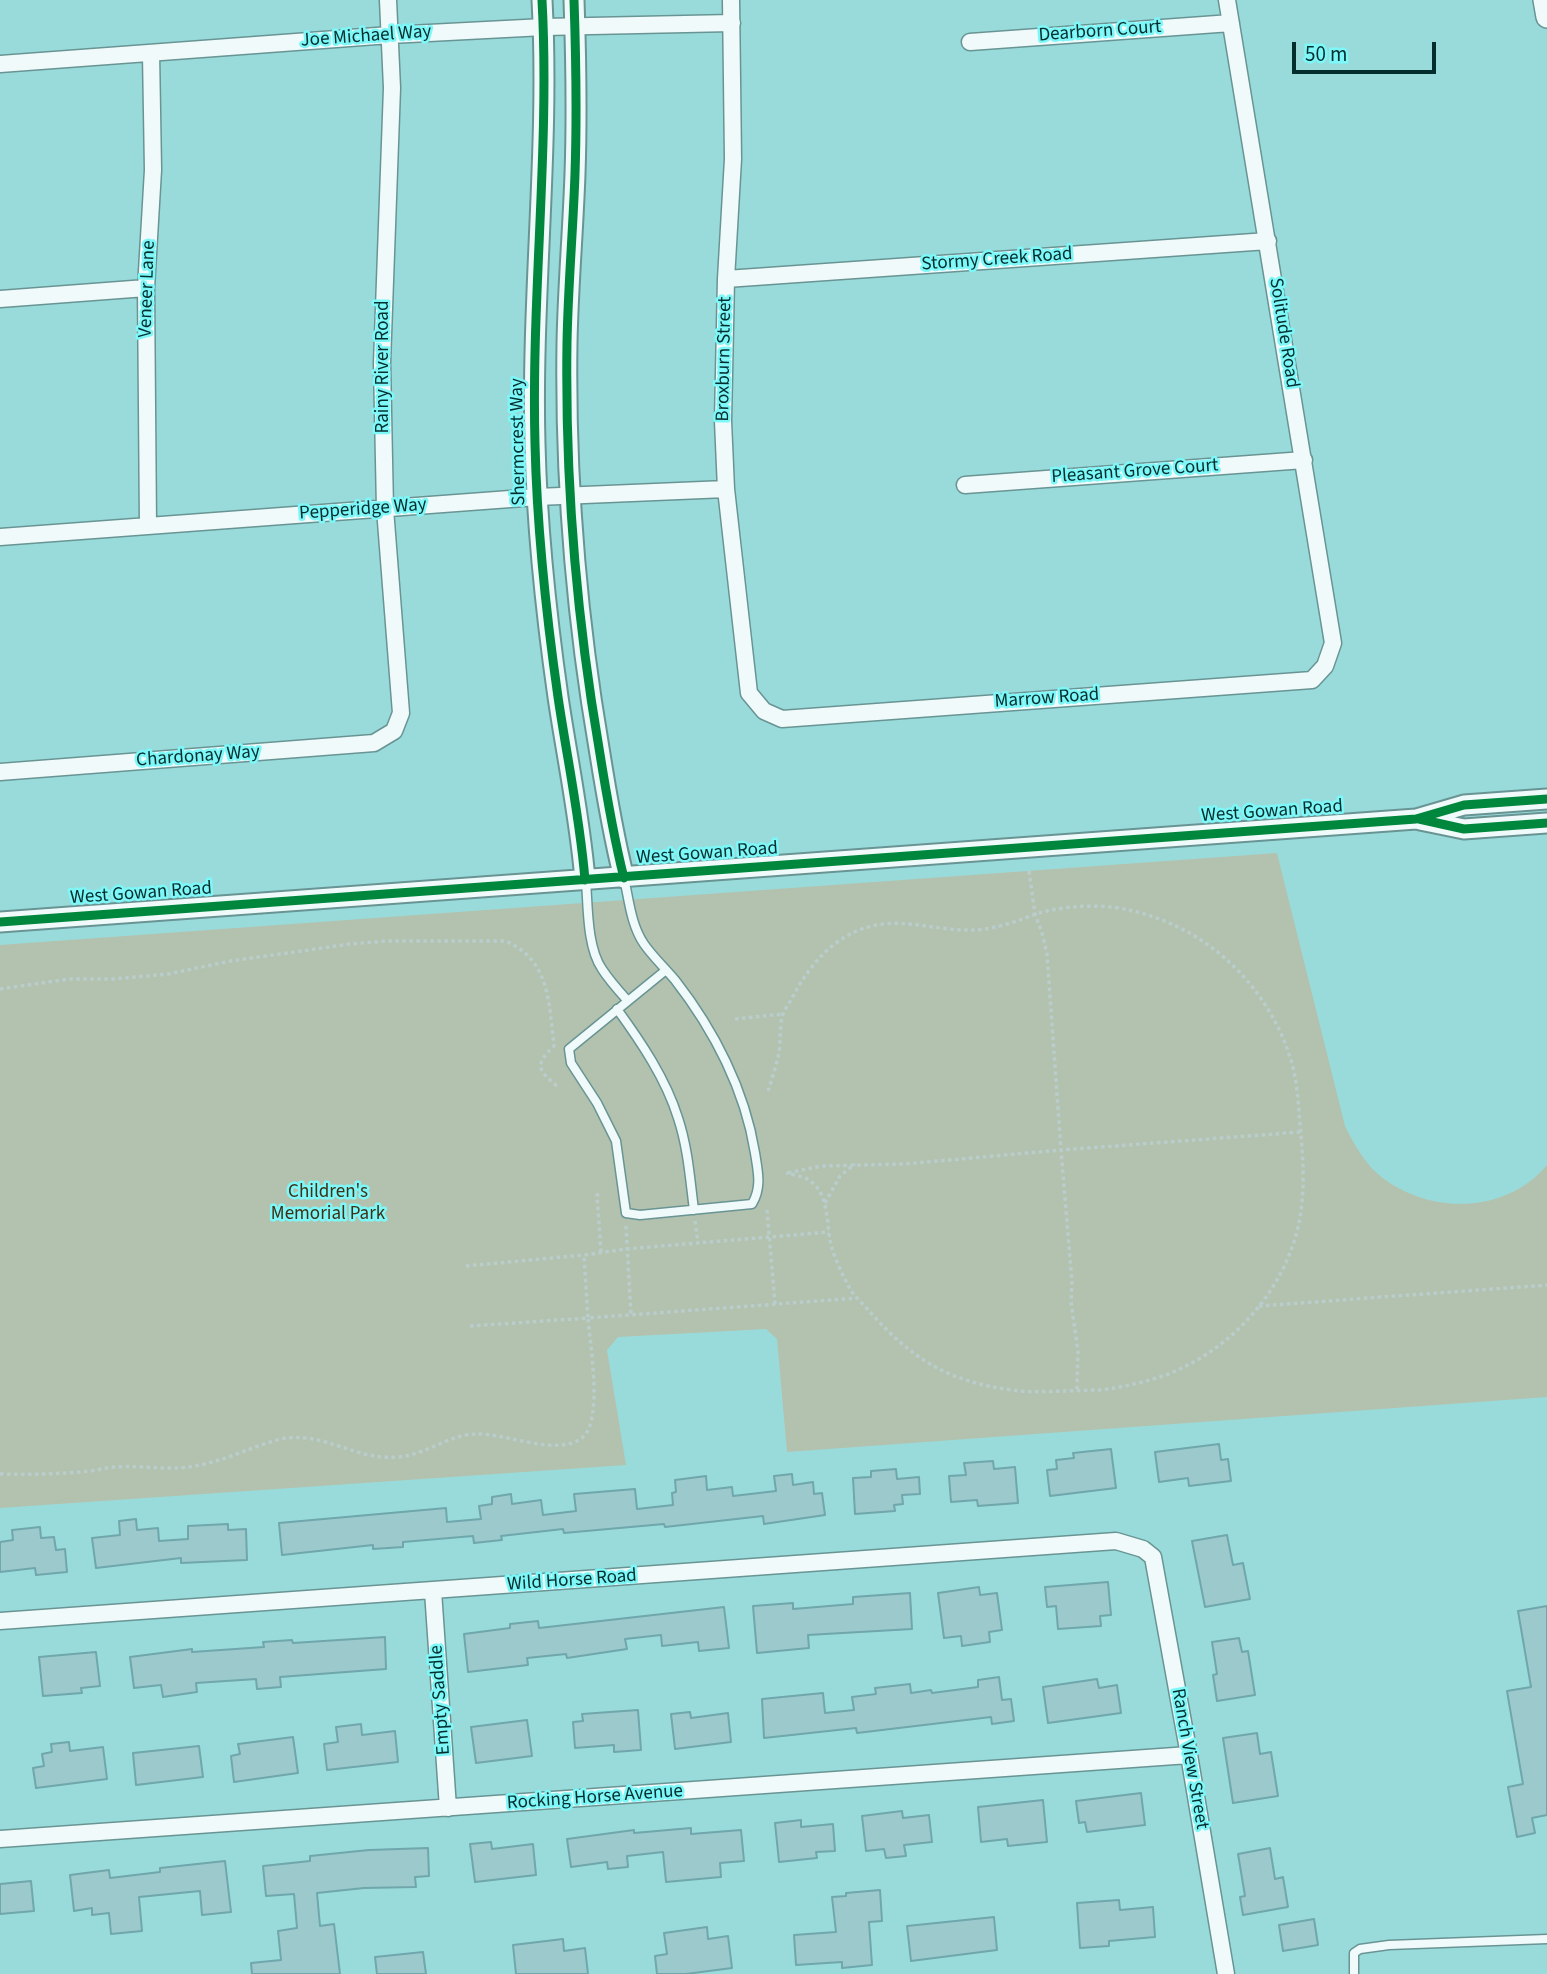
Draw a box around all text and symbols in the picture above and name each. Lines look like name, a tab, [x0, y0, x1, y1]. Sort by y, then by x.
street label: Dearborn Court	[1038, 16, 1162, 48]
street label: Joe Michael Way	[300, 21, 432, 53]
scale bar	[1295, 28, 1438, 72]
text: 50 m	[1305, 39, 1347, 69]
street label: Veneer Lane	[135, 240, 161, 338]
street label: Stormy Creek Road	[921, 243, 1073, 277]
street label: Solitude Road	[1263, 276, 1303, 390]
street label: Broxburn Street	[713, 296, 737, 422]
street label: Rainy River Road	[373, 301, 395, 433]
street label: Shermcrest Way	[506, 378, 532, 506]
street label: Pleasant Grove Court	[1051, 455, 1219, 489]
street label: Pepperidge Way	[299, 494, 427, 526]
street label: Marrow Road	[994, 684, 1100, 714]
street label: Chardonay Way	[135, 741, 261, 773]
street label: West Gowan Road	[1200, 796, 1344, 828]
street label: West Gowan Road	[635, 838, 779, 870]
street label: West Gowan Road	[69, 878, 213, 910]
park label: Children's Memorial Park	[271, 1182, 385, 1226]
street label: Wild Horse Road	[506, 1565, 638, 1597]
street label: Empty Saddle	[426, 1644, 456, 1756]
street label: Ranch View Street	[1165, 1687, 1213, 1831]
street label: Rocking Horse Avenue	[506, 1780, 684, 1816]

